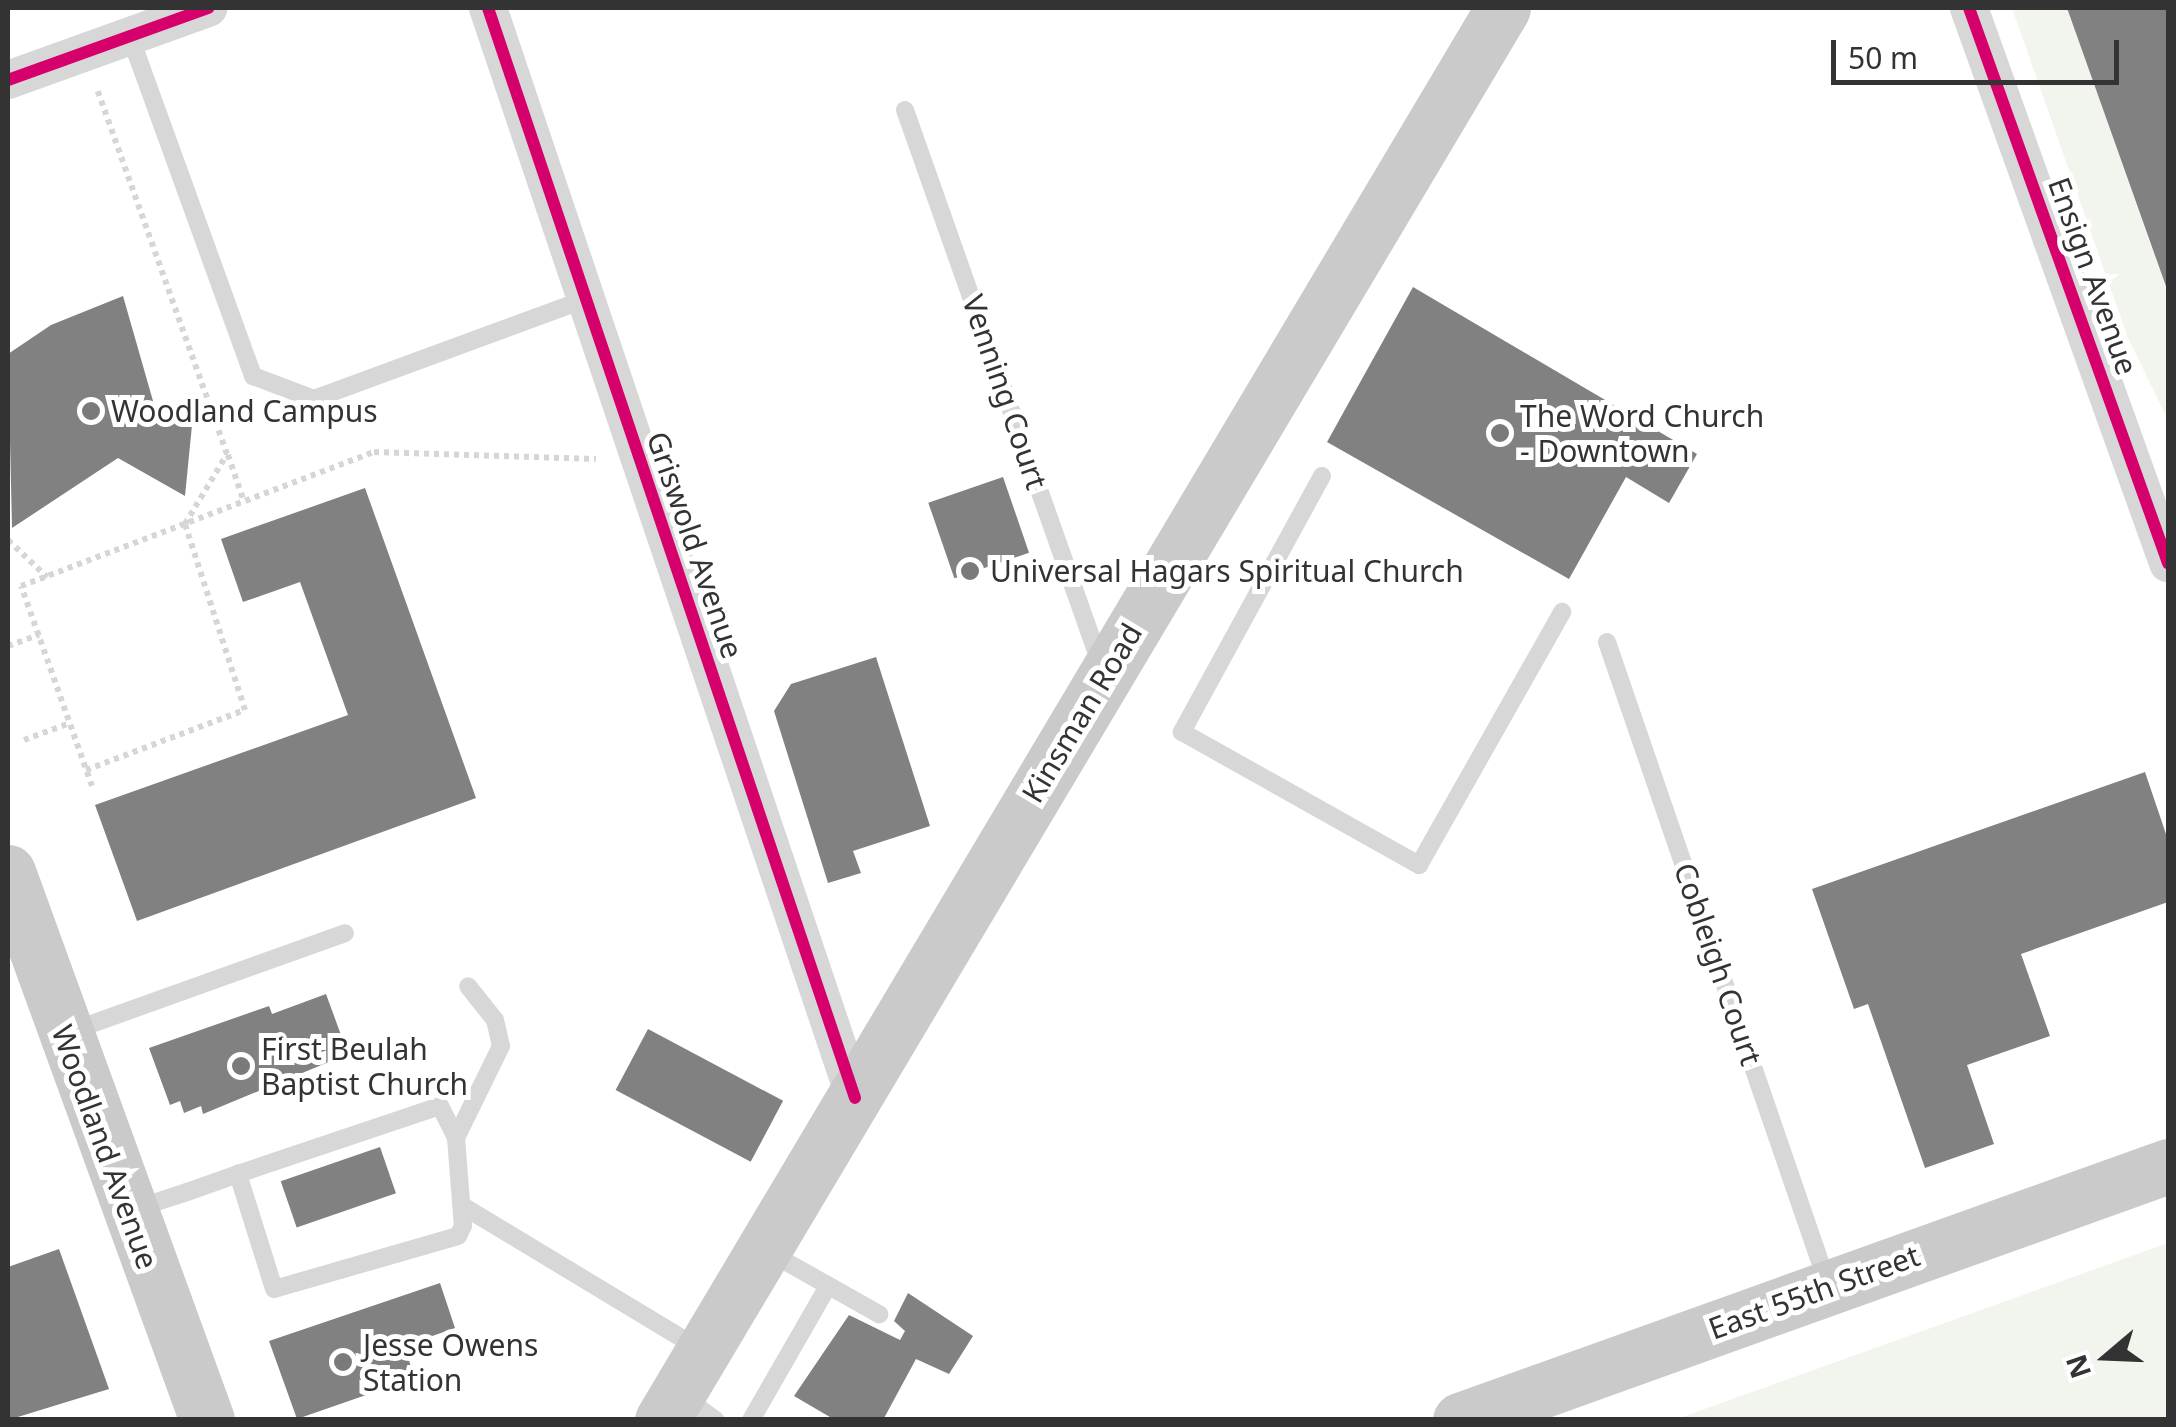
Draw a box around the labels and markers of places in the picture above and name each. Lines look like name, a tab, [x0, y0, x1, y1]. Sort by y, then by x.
place label: Woodland Campus	[111, 393, 378, 429]
place label: The Word Church - Downtown	[1520, 398, 1764, 468]
marker: Woodland Campus	[80, 400, 102, 422]
marker: The Word Church - Downtown	[1489, 422, 1511, 444]
place label: Universal Hagars Spiritual Church	[990, 553, 1464, 589]
marker: Universal Hagars Spiritual Church	[959, 560, 981, 582]
place label: First Beulah Baptist Church	[261, 1031, 468, 1102]
marker: First Beulah Baptist Church	[230, 1055, 252, 1077]
place label: Jesse Owens Station	[363, 1327, 538, 1398]
marker: Jesse Owens Station	[332, 1351, 354, 1373]

